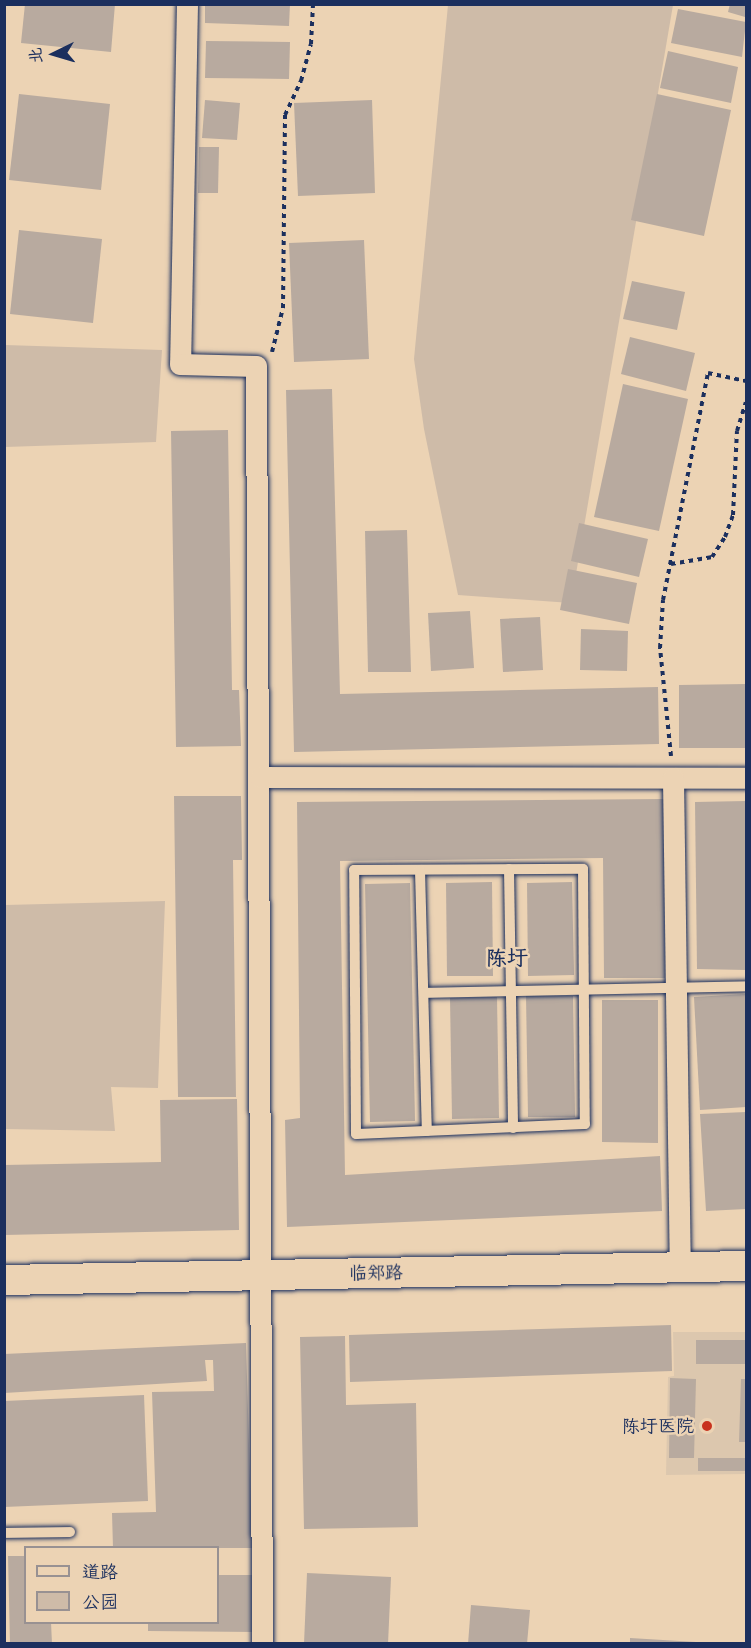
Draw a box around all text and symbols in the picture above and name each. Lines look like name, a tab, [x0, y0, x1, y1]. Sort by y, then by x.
north arrow	[24, 24, 84, 84]
text: 北	[24, 47, 47, 65]
district label: 陈圩	[486, 945, 528, 971]
street label: 临郑路	[349, 1262, 403, 1284]
place label: 陈圩医院	[622, 1415, 694, 1437]
marker: 陈圩医院	[698, 1417, 716, 1435]
legend	[24, 1546, 219, 1624]
text: 道路	[82, 1560, 118, 1584]
text: 公园	[82, 1590, 118, 1614]

